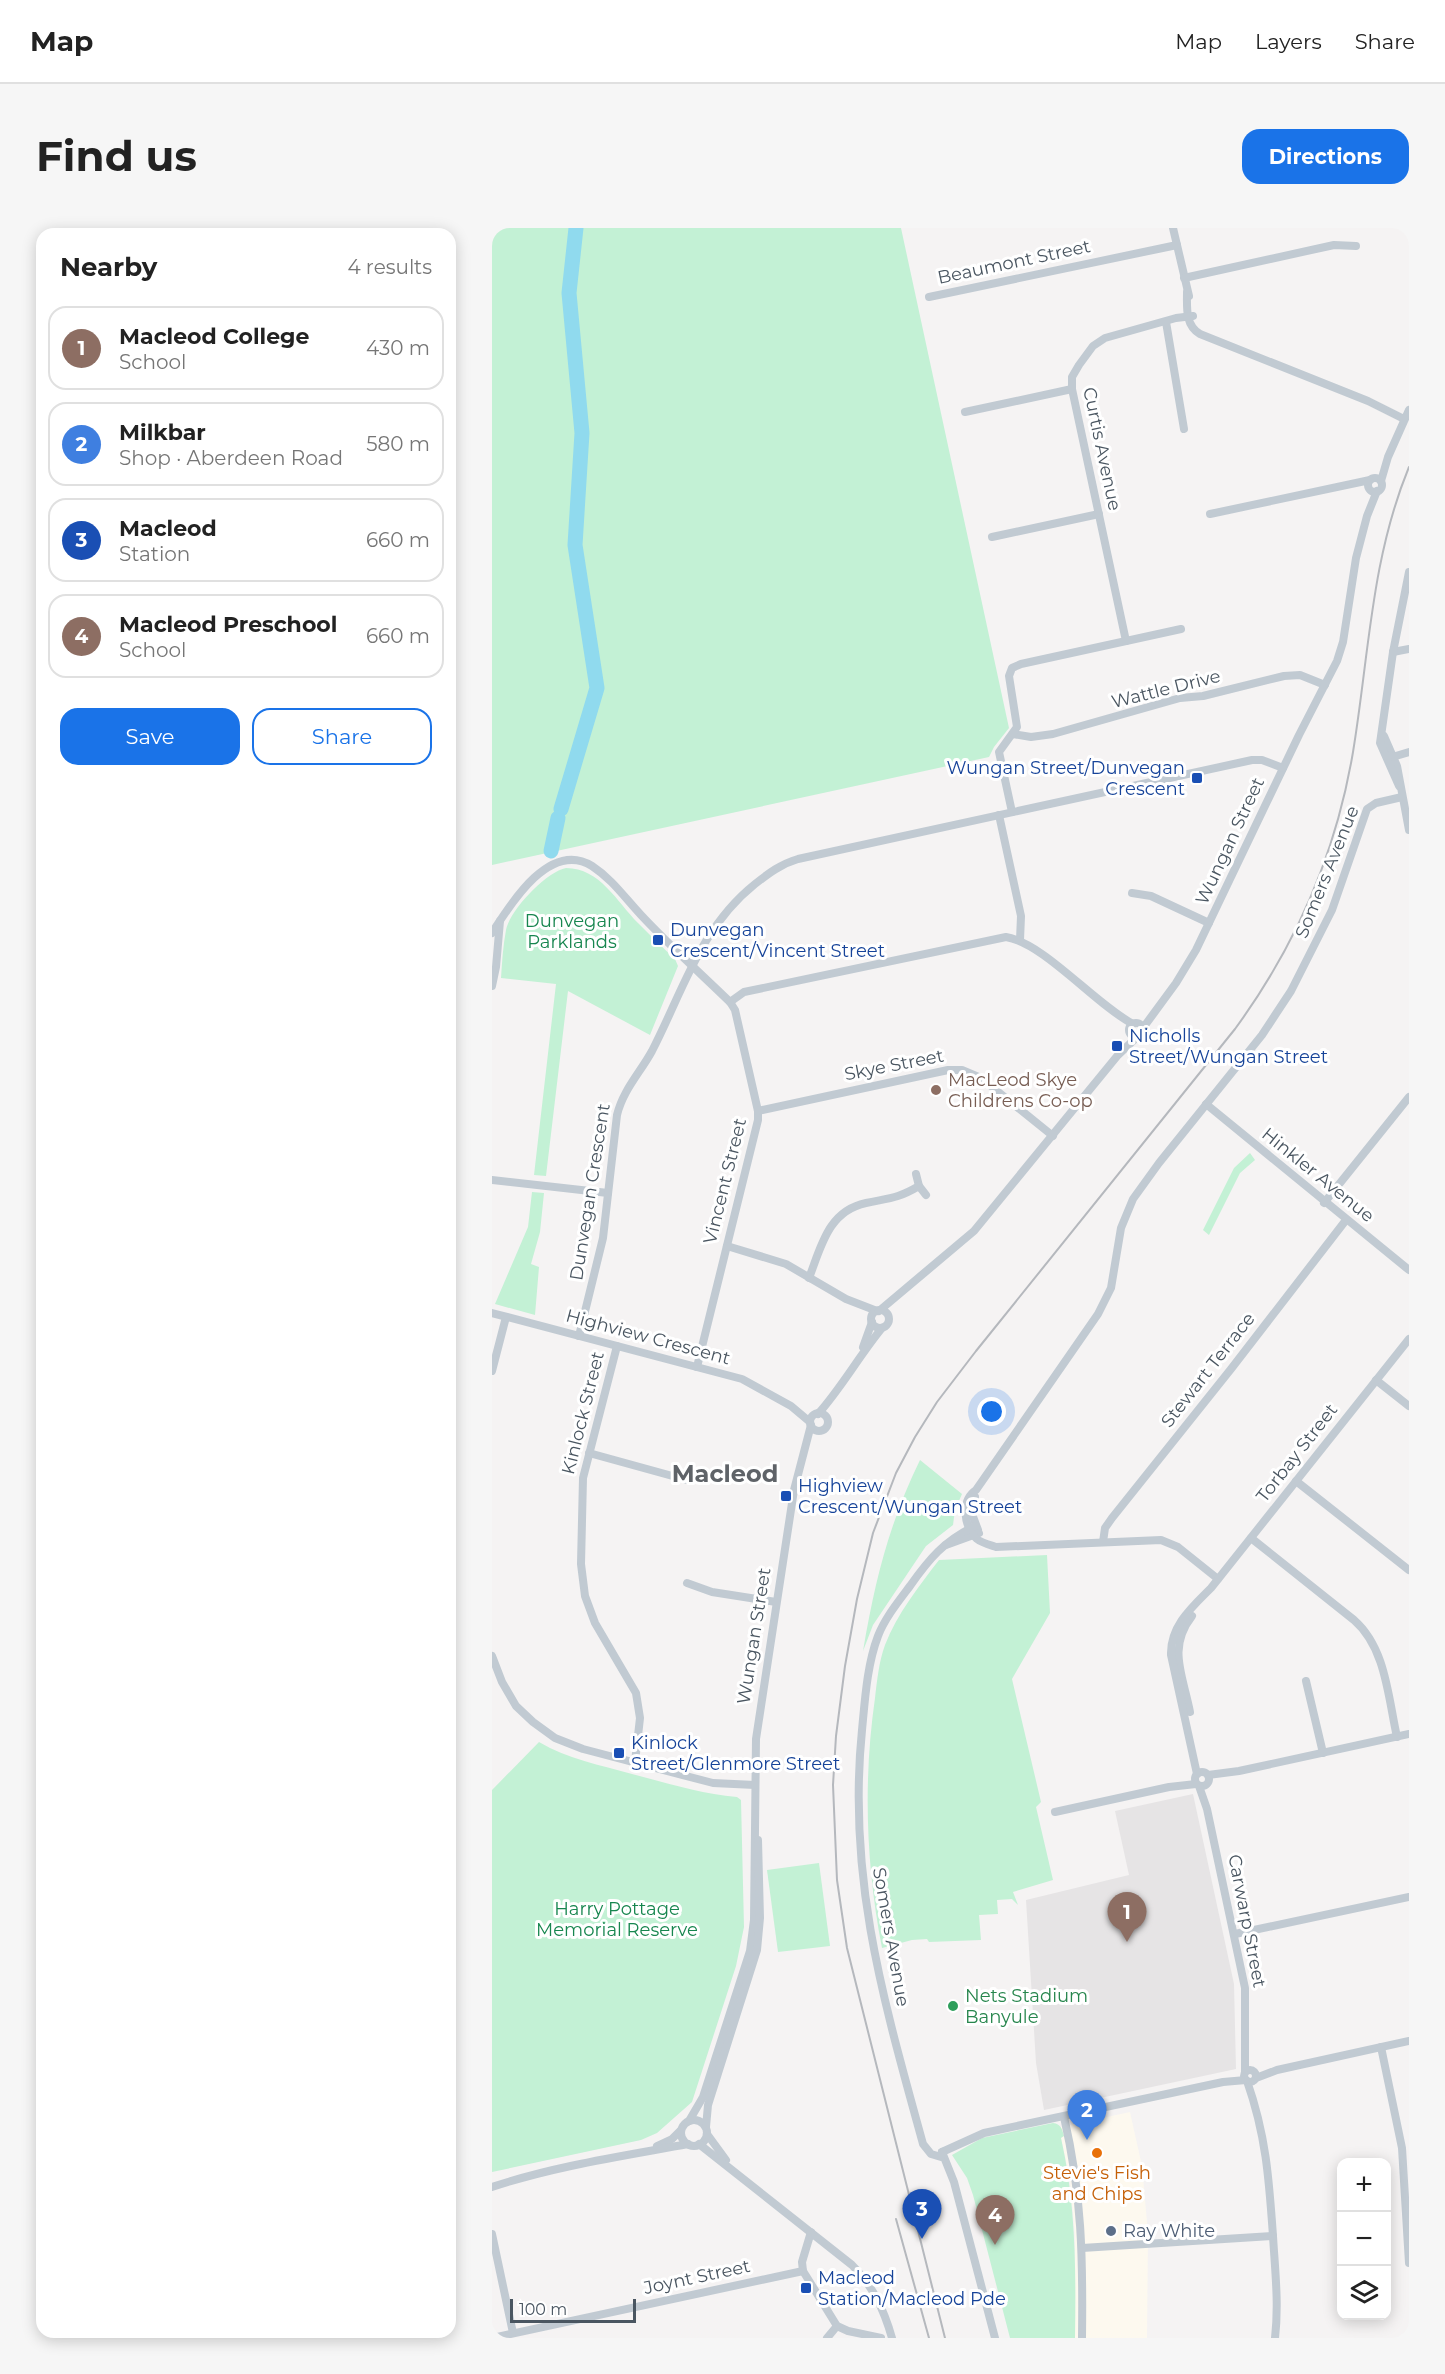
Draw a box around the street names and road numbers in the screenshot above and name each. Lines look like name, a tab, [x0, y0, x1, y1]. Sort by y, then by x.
street label: Beaumont Street	[935, 235, 1093, 289]
street label: Curtis Avenue	[1078, 385, 1126, 513]
street label: Wattle Drive	[1109, 665, 1223, 713]
street label: Wungan Street	[1191, 774, 1269, 908]
street label: Somers Avenue	[1290, 802, 1364, 941]
street label: Skye Street	[842, 1045, 946, 1085]
street label: Dunvegan Crescent	[565, 1102, 615, 1282]
street label: Vincent Street	[699, 1116, 751, 1246]
street label: Hinkler Avenue	[1257, 1123, 1379, 1227]
street label: Highview Crescent	[563, 1304, 733, 1370]
street label: Stewart Terrace	[1156, 1308, 1260, 1432]
street label: Kinlock Street	[557, 1349, 609, 1477]
street label: Torbay Street	[1252, 1399, 1342, 1507]
street label: Wungan Street	[732, 1566, 776, 1706]
street label: Carwarp Street	[1223, 1853, 1271, 1989]
street label: Somers Avenue	[868, 1866, 914, 2008]
street label: Joynt Street	[641, 2255, 752, 2299]

